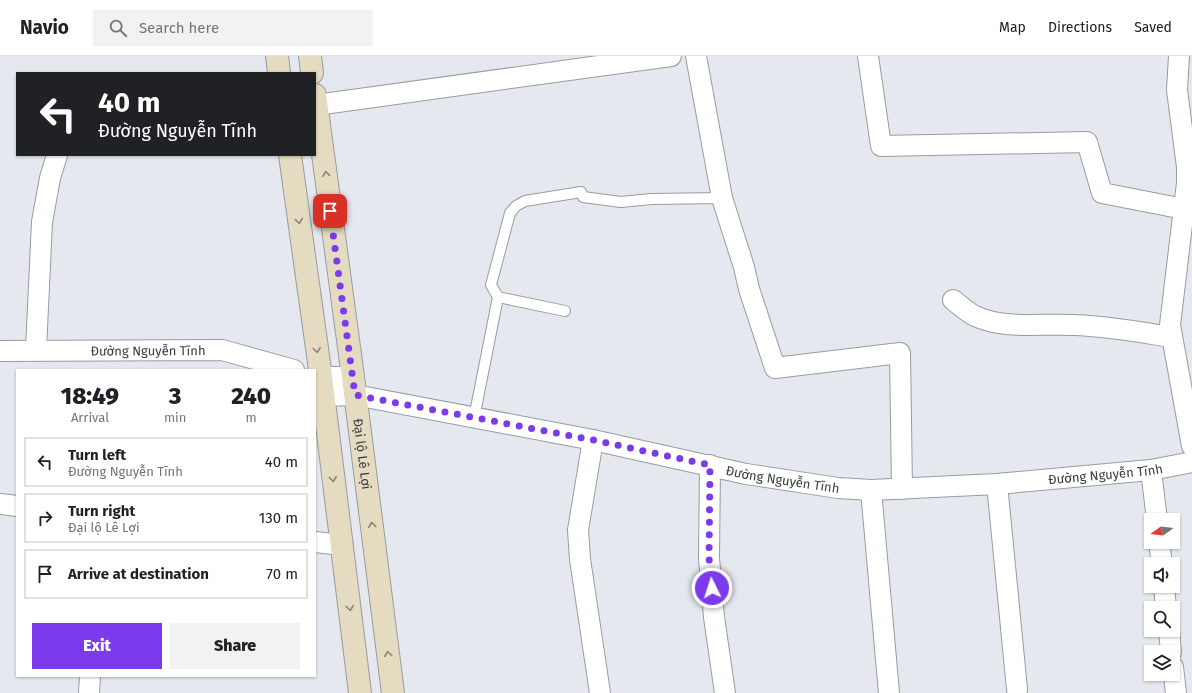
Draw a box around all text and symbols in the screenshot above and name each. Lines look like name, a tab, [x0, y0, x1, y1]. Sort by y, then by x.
search box	[93, 10, 373, 46]
text: Navio	[20, 16, 69, 39]
icon: search	[107, 17, 129, 39]
text: Search here	[139, 19, 219, 37]
text: Map	[999, 19, 1026, 36]
text: Directions	[1048, 19, 1112, 36]
text: Saved	[1134, 19, 1172, 36]
text: 40 m	[98, 86, 161, 119]
icon: left	[32, 88, 84, 140]
text: Đường Nguyễn Tĩnh	[98, 120, 257, 142]
one-way arrow	[322, 171, 331, 177]
pin	[313, 194, 347, 228]
icon: arrive	[319, 200, 341, 222]
one-way arrow	[294, 218, 303, 224]
street label: Đường Nguyễn Tĩnh	[90, 343, 206, 358]
one-way arrow	[312, 347, 321, 353]
text: 18:49	[61, 382, 119, 410]
text: 3	[169, 382, 181, 410]
text: 240	[231, 382, 271, 410]
text: Arrival	[71, 410, 109, 425]
text: min	[164, 410, 186, 425]
text: m	[246, 410, 257, 425]
street label: Đại lộ Lê Lợi	[351, 417, 375, 490]
text: Turn left	[68, 446, 126, 464]
icon: left	[34, 451, 56, 473]
text: 40 m	[265, 453, 298, 471]
street label: Đường Nguyễn Tĩnh	[1047, 460, 1164, 487]
street label: Đường Nguyễn Tĩnh	[724, 462, 841, 496]
text: Đường Nguyễn Tĩnh	[68, 464, 183, 479]
one-way arrow	[329, 476, 338, 482]
text: Turn right	[68, 502, 135, 520]
icon: right	[34, 507, 56, 529]
text: 130 m	[259, 509, 298, 527]
north arrow	[1144, 513, 1180, 549]
map controls	[1144, 513, 1180, 681]
text: Đại lộ Lê Lợi	[68, 520, 140, 535]
one-way arrow	[367, 522, 376, 528]
button: sound	[1144, 557, 1180, 593]
icon: arrive	[34, 563, 56, 585]
text: Arrive at destination	[68, 565, 209, 583]
text: 70 m	[266, 565, 298, 583]
position arrow	[691, 567, 733, 609]
button: search	[1144, 601, 1180, 637]
one-way arrow	[345, 605, 354, 611]
button: Exit	[32, 623, 162, 669]
button: Share	[170, 623, 300, 669]
button: layers	[1144, 645, 1180, 681]
one-way arrow	[384, 651, 393, 657]

